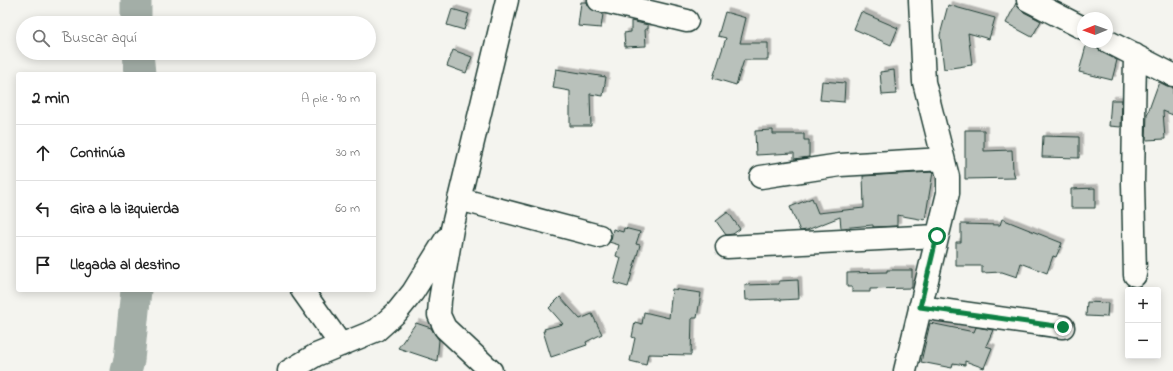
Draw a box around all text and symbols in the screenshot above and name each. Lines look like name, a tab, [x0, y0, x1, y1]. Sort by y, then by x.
north arrow	[1077, 12, 1113, 48]
search box	[16, 16, 376, 60]
icon: search	[30, 27, 52, 49]
text: Buscar aquí	[62, 27, 137, 49]
text: 2 min	[32, 86, 69, 111]
text: A pie · 90 m	[301, 89, 360, 108]
icon: ahead	[32, 142, 54, 164]
text: Continúa	[70, 142, 125, 164]
text: 30 m	[336, 143, 360, 162]
icon: left	[32, 198, 54, 220]
text: Gira a la izquierda	[70, 198, 179, 220]
text: 60 m	[335, 199, 360, 218]
route start	[928, 227, 946, 245]
icon: arrive	[32, 254, 54, 276]
text: Llegada al destino	[70, 254, 180, 276]
map controls	[1125, 287, 1161, 359]
button: +	[1125, 287, 1161, 323]
route end	[1054, 318, 1072, 336]
button: −	[1125, 323, 1161, 359]

